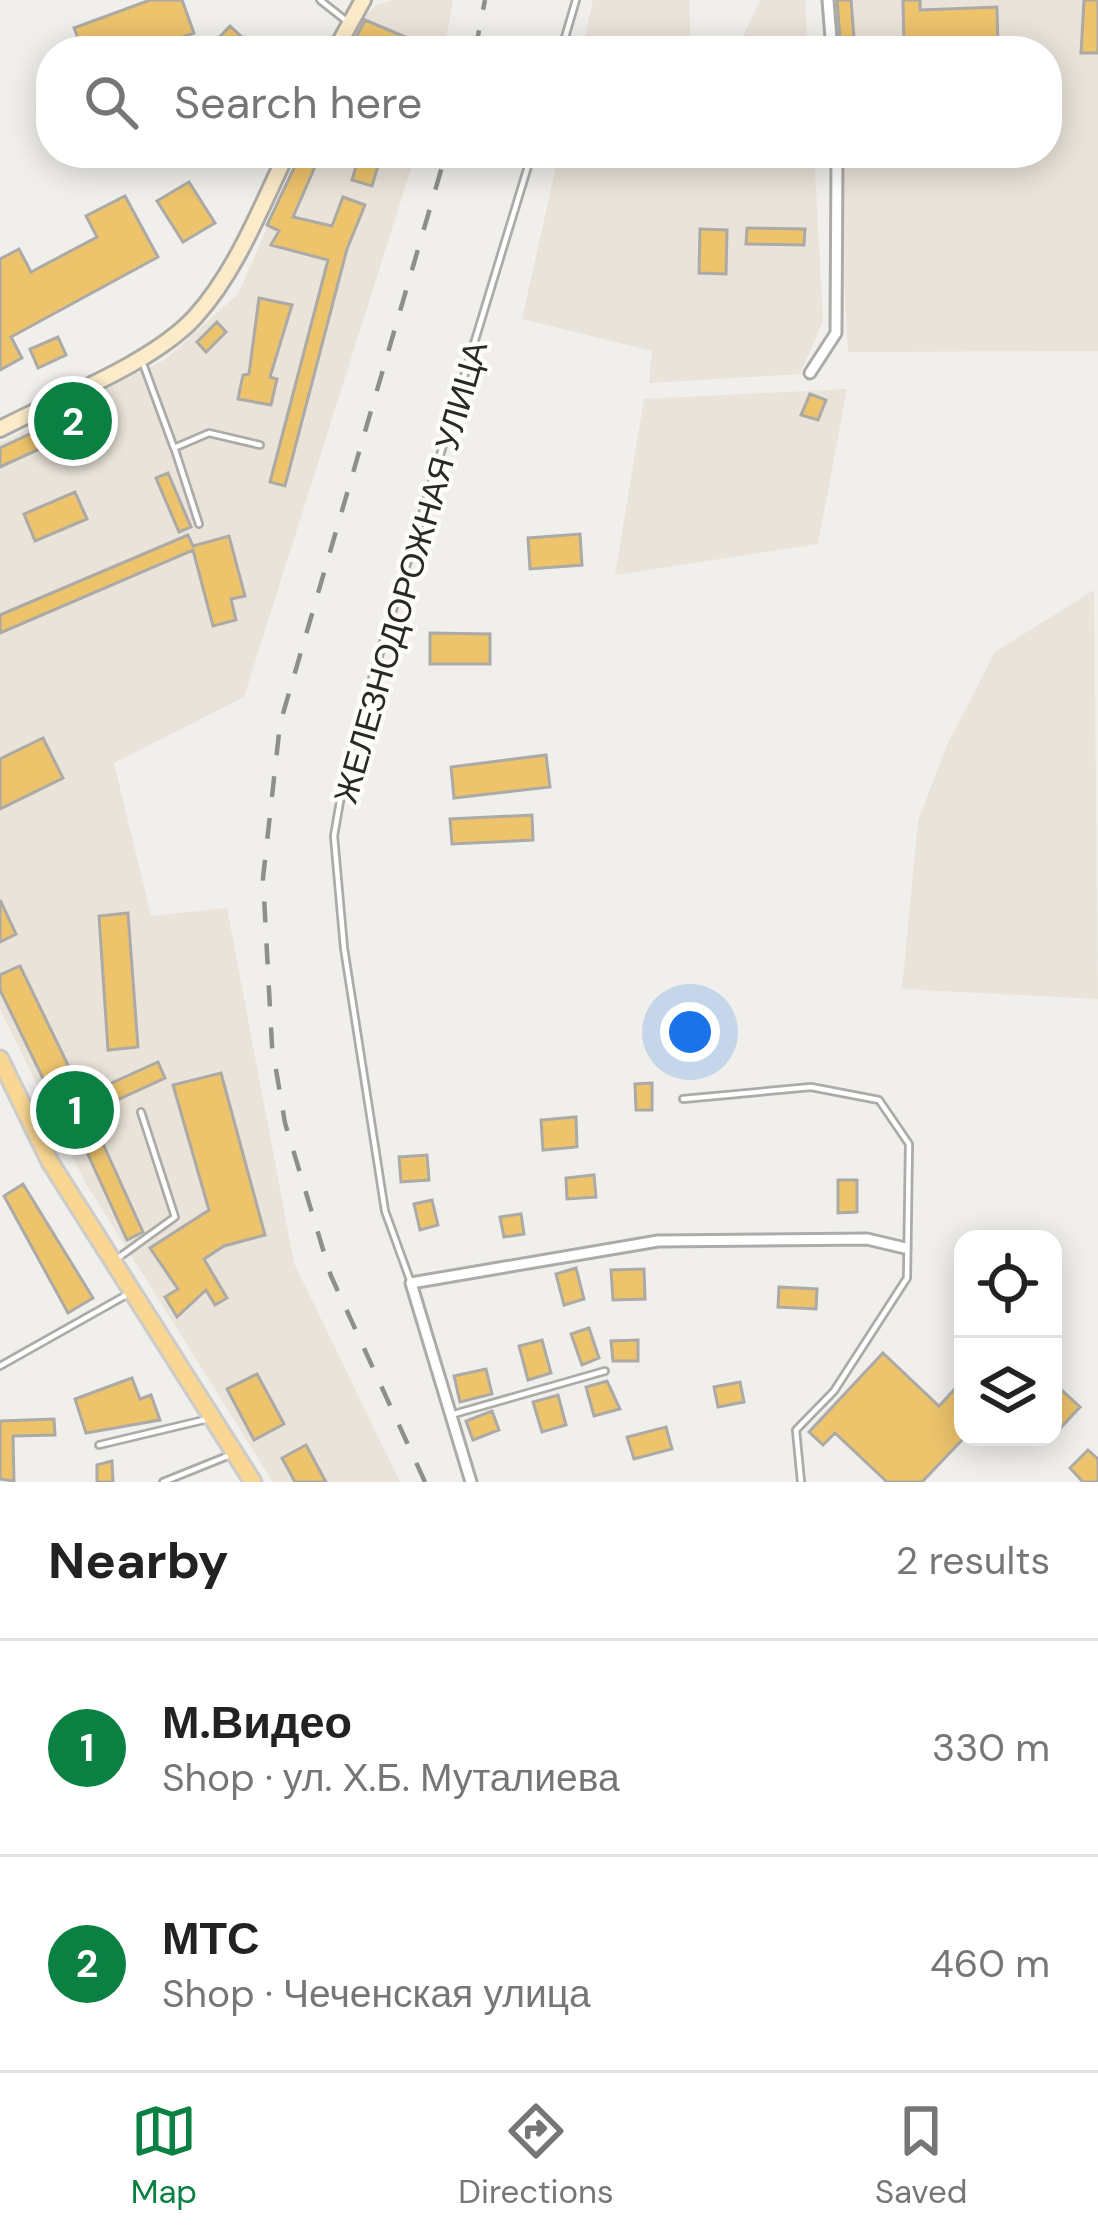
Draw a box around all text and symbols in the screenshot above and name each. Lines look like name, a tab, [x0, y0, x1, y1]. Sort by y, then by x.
search box	[36, 36, 1062, 168]
icon: search	[78, 69, 144, 135]
text: Search here	[174, 73, 422, 132]
street label: ЖЕЛЕЗНОДОРОЖНАЯ УЛИЦА	[324, 336, 497, 808]
pin: 2	[34, 376, 112, 466]
your location	[660, 1002, 720, 1062]
pin: 1	[36, 1065, 114, 1155]
map controls	[954, 1230, 1062, 1446]
button: locate	[954, 1230, 1062, 1338]
button: layers	[954, 1338, 1062, 1446]
text: Nearby	[48, 1527, 229, 1594]
text: 2 results	[896, 1535, 1050, 1586]
text: М.Видео	[162, 1693, 352, 1752]
text: 1	[80, 1722, 94, 1773]
text: 330 m	[932, 1722, 1050, 1773]
text: Shop · ул. Х.Б. Муталиева	[162, 1752, 620, 1803]
text: МТС	[162, 1909, 259, 1968]
text: 2	[76, 1938, 98, 1989]
text: 460 m	[930, 1938, 1050, 1989]
text: Shop · Чеченская улица	[162, 1968, 591, 2019]
tab: Map	[131, 2098, 197, 2213]
tab: Directions	[458, 2098, 614, 2213]
tab: Saved	[875, 2098, 967, 2213]

